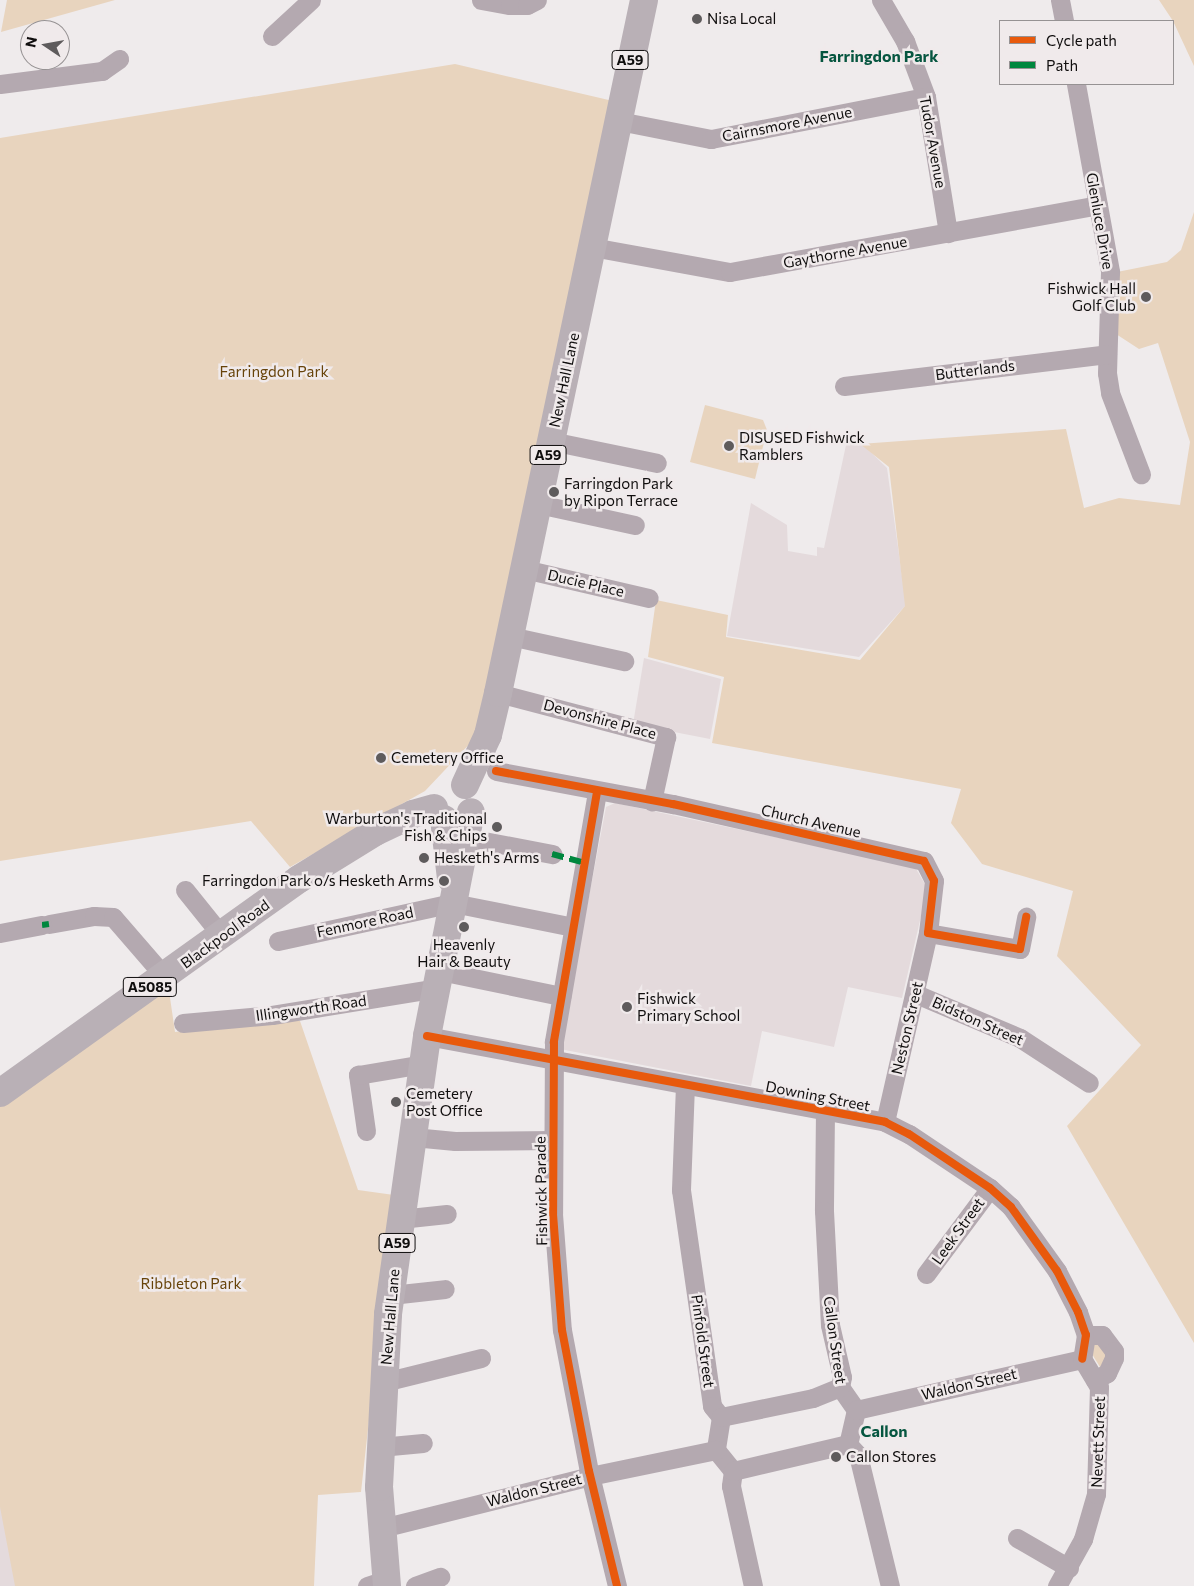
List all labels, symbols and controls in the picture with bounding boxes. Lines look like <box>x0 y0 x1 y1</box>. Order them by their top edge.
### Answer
place label: Nisa Local <box>707 10 776 28</box>
marker: Nisa Local <box>691 13 703 25</box>
north arrow <box>20 20 70 70</box>
legend <box>999 20 1174 85</box>
text: Cycle path <box>1046 31 1117 49</box>
text: N <box>21 35 40 49</box>
district label: Farringdon Park <box>820 46 938 66</box>
road number: A59 <box>611 48 649 72</box>
text: Path <box>1046 56 1078 74</box>
street label: Tudor Avenue <box>916 95 950 189</box>
street label: Cairnsmore Avenue <box>721 103 853 145</box>
street label: Glenluce Drive <box>1083 171 1117 271</box>
street label: Gaythorne Avenue <box>782 232 908 272</box>
place label: Fishwick Hall Golf Club <box>1047 279 1136 314</box>
marker: Fishwick Hall Golf Club <box>1140 291 1152 303</box>
street label: New Hall Lane <box>545 331 583 429</box>
street label: Butterlands <box>934 356 1016 384</box>
park label: Farringdon Park <box>219 363 329 381</box>
place label: DISUSED Fishwick Ramblers <box>739 428 865 463</box>
marker: DISUSED Fishwick Ramblers <box>723 440 735 452</box>
road number: A59 <box>529 444 567 466</box>
place label: Farringdon Park by Ripon Terrace <box>564 474 678 509</box>
marker: Farringdon Park by Ripon Terrace <box>548 486 560 498</box>
street label: Ducie Place <box>546 565 626 601</box>
street label: Devonshire Place <box>542 695 658 743</box>
place label: Cemetery Office <box>391 749 504 767</box>
marker: Cemetery Office <box>375 752 387 764</box>
street label: Church Avenue <box>759 801 863 841</box>
place label: Warburton's Traditional Fish & Chips <box>325 809 487 844</box>
marker: Warburton's Traditional Fish & Chips <box>491 821 503 833</box>
place label: Hesketh's Arms <box>434 849 539 867</box>
marker: Hesketh's Arms <box>418 852 430 864</box>
place label: Farringdon Park o/s Hesketh Arms <box>202 872 434 890</box>
marker: Farringdon Park o/s Hesketh Arms <box>438 875 450 887</box>
street label: Blackpool Road <box>177 896 273 972</box>
street label: Fenmore Road <box>315 903 415 941</box>
marker: Heavenly Hair & Beauty <box>458 921 470 933</box>
place label: Heavenly Hair & Beauty <box>417 935 511 970</box>
road number: A5085 <box>122 976 178 999</box>
street label: Neston Street <box>888 980 926 1076</box>
place label: Fishwick Primary School <box>637 989 740 1024</box>
street label: Illingworth Road <box>254 991 368 1025</box>
street label: Bidston Street <box>930 993 1026 1049</box>
marker: Fishwick Primary School <box>621 1001 633 1013</box>
street label: Downing Street <box>764 1077 872 1115</box>
place label: Cemetery Post Office <box>406 1084 483 1119</box>
marker: Cemetery Post Office <box>390 1096 402 1108</box>
street label: Fishwick Parade <box>531 1136 551 1246</box>
street label: Leek Street <box>928 1194 988 1268</box>
road number: A59 <box>378 1232 416 1254</box>
street label: New Hall Lane <box>377 1268 403 1366</box>
park label: Ribbleton Park <box>140 1275 242 1293</box>
street label: Pinfold Street <box>688 1293 718 1389</box>
street label: Callon Street <box>820 1295 850 1385</box>
street label: Waldon Street <box>919 1364 1019 1404</box>
street label: Nevett Street <box>1087 1396 1109 1488</box>
district label: Callon <box>861 1421 907 1441</box>
place label: Callon Stores <box>846 1448 936 1466</box>
marker: Callon Stores <box>830 1451 842 1463</box>
street label: Waldon Street <box>484 1469 584 1511</box>

